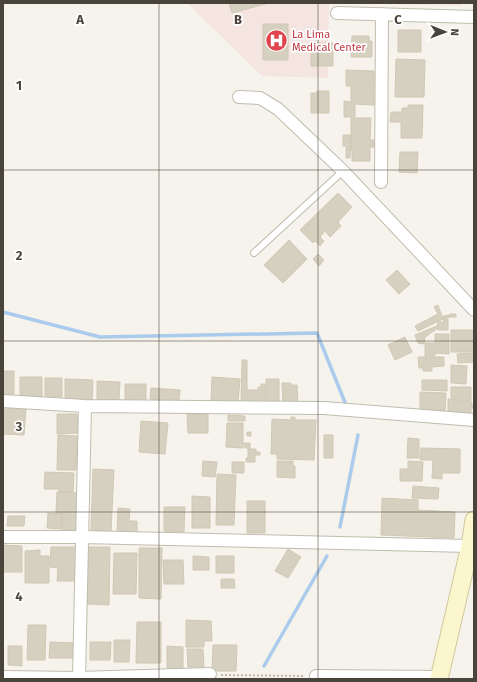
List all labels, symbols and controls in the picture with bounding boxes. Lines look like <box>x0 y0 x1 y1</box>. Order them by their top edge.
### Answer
text: A <box>75 12 84 27</box>
text: B <box>234 12 242 27</box>
text: C <box>394 12 402 27</box>
north arrow <box>425 12 465 52</box>
hospital icon: La Lima Medical Center <box>264 27 290 53</box>
place label: La Lima Medical Center <box>292 28 367 54</box>
text: N <box>448 28 461 36</box>
text: 1 <box>16 78 22 93</box>
text: 2 <box>16 248 23 263</box>
text: 3 <box>15 419 23 434</box>
text: 4 <box>15 589 23 604</box>

